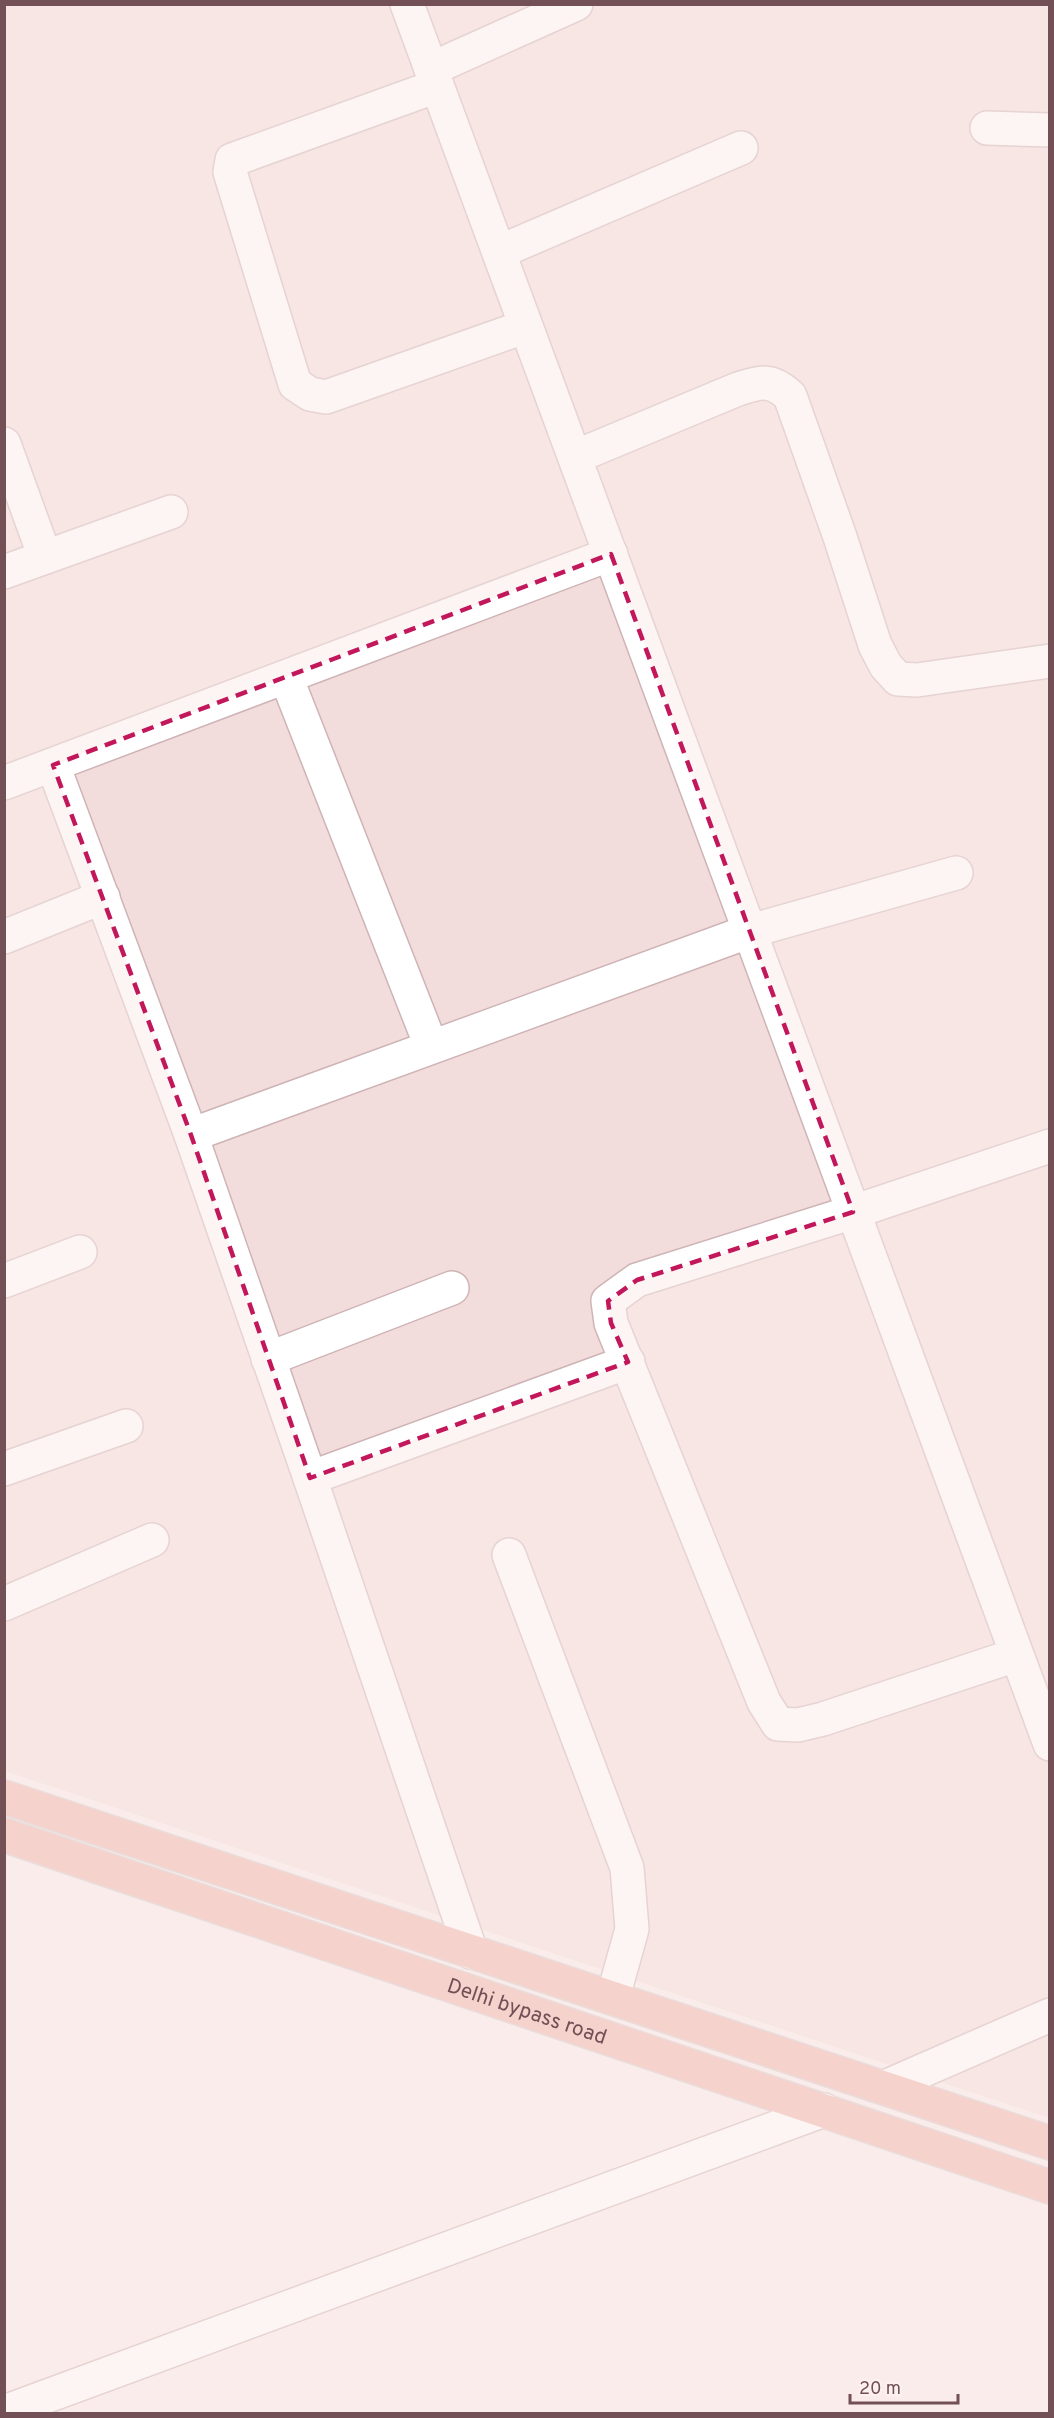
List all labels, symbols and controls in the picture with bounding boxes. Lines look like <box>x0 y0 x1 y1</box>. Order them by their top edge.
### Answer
street label: Delhi bypass road <box>443 1973 610 2052</box>
scale bar <box>850 2367 958 2405</box>
text: 20 m <box>859 2378 901 2401</box>

